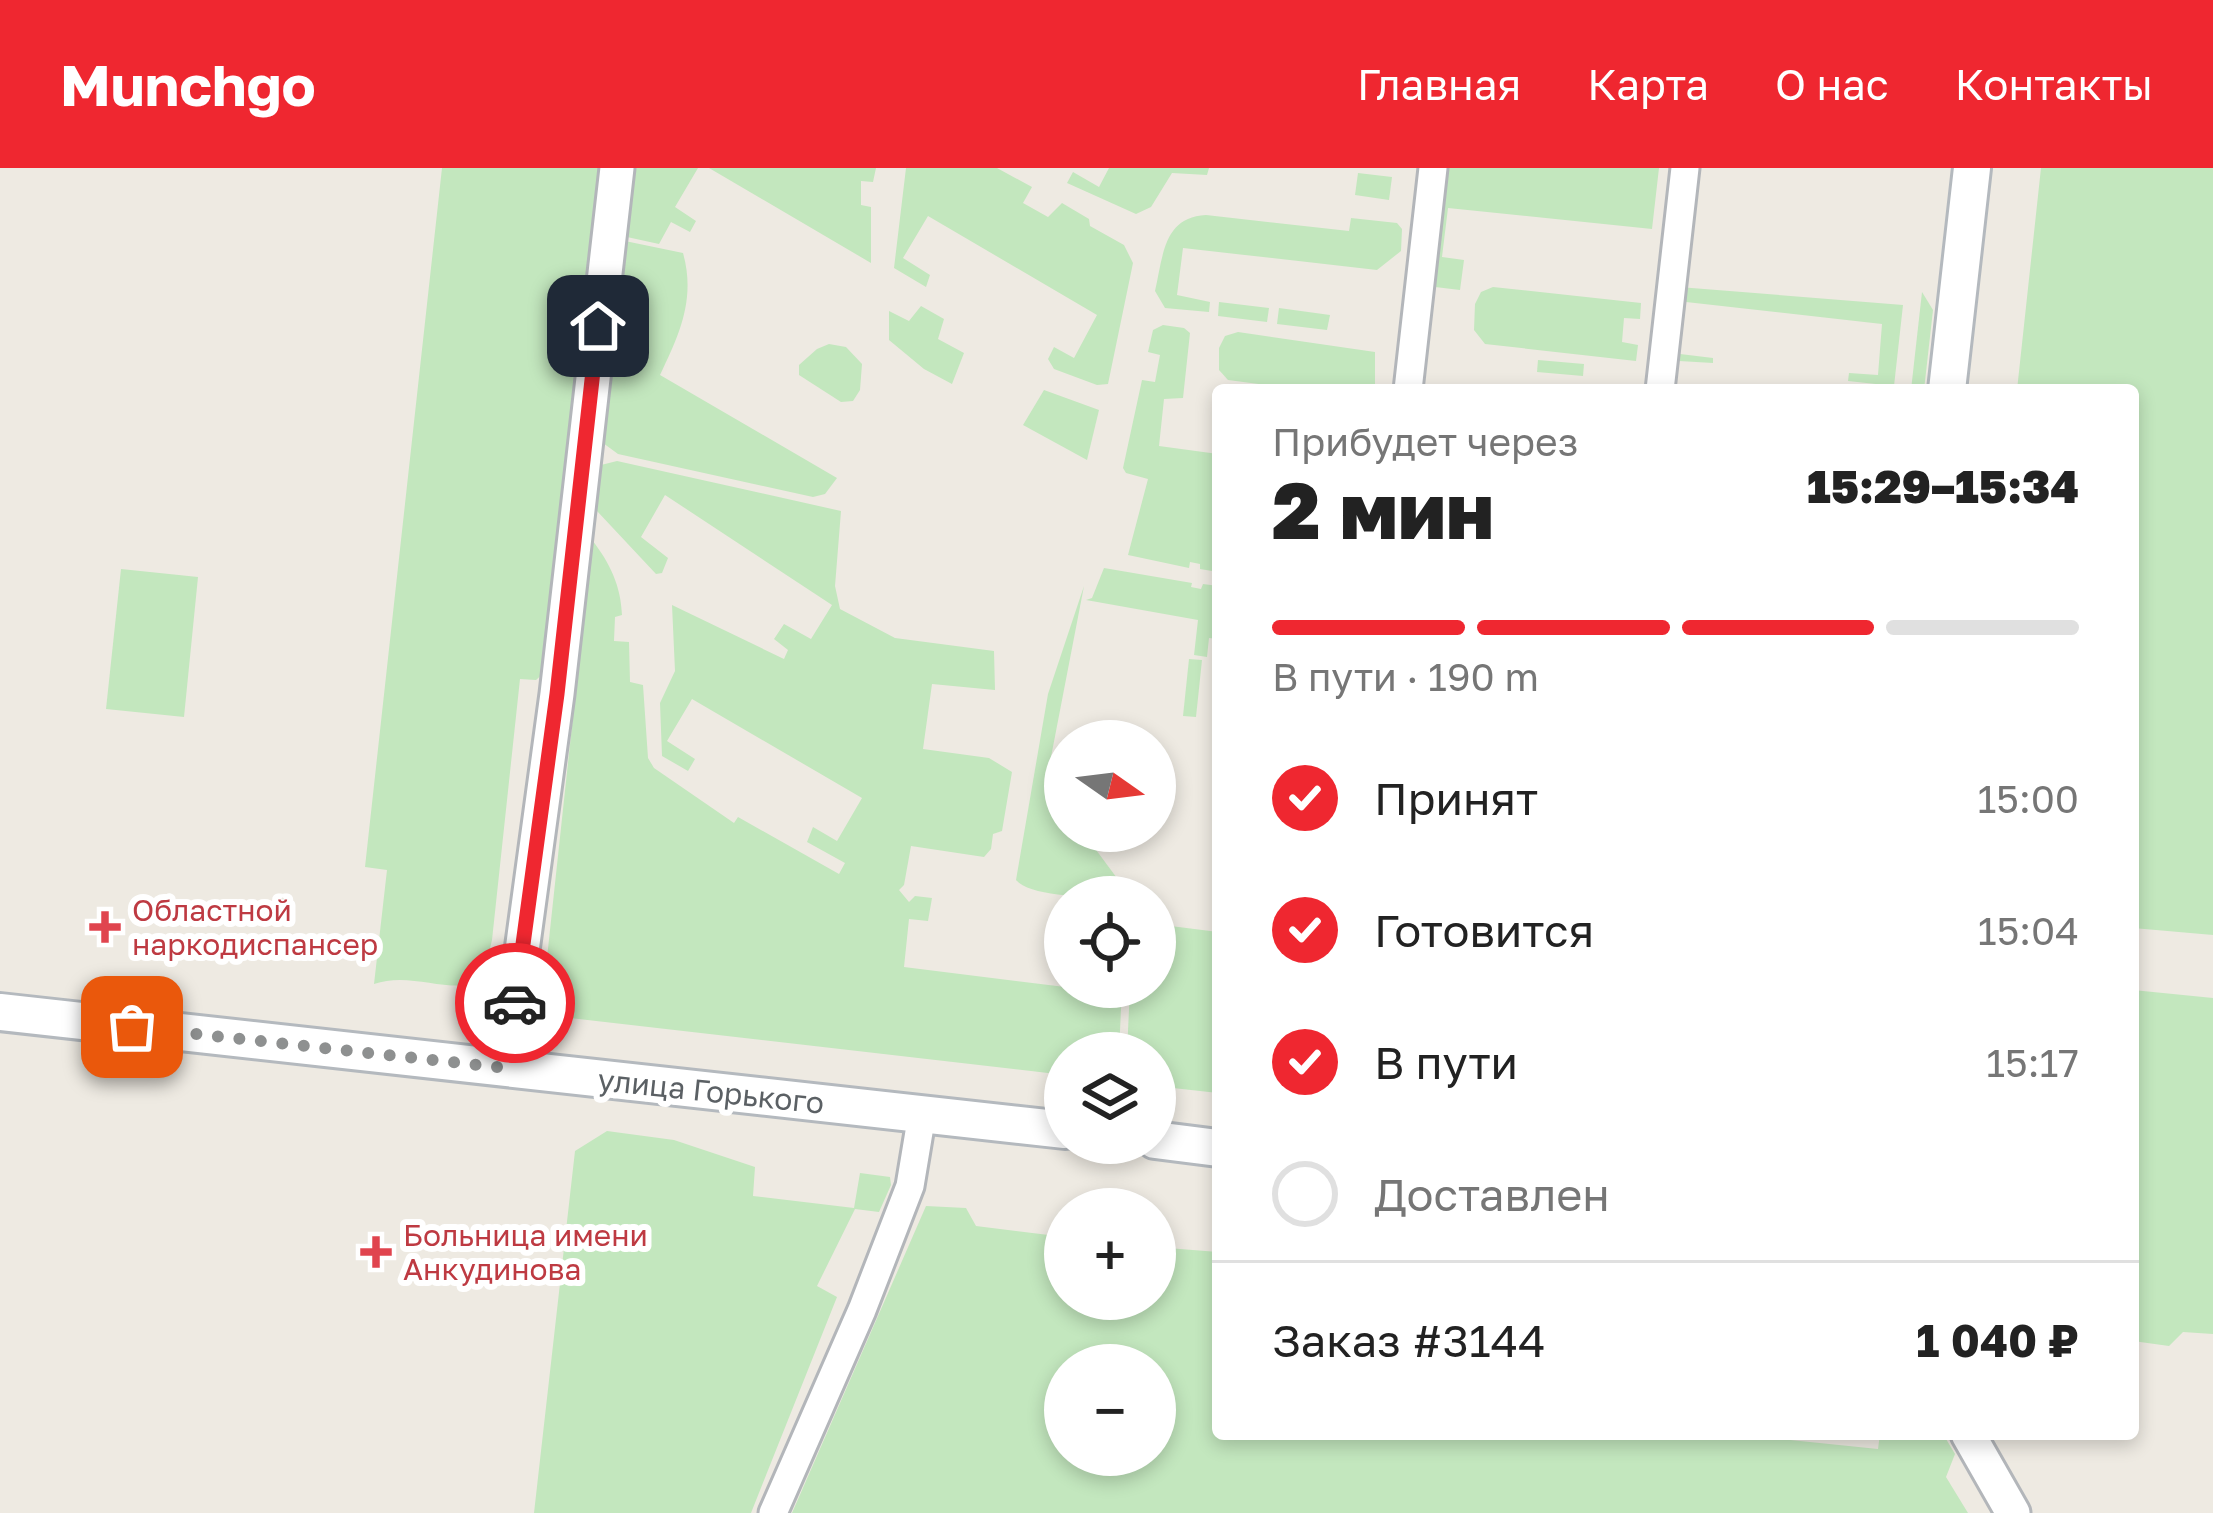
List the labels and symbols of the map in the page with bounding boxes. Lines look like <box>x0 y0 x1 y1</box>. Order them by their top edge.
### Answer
pin <box>547 275 649 377</box>
north arrow <box>1044 720 1176 852</box>
place label: Областной наркодиспансер <box>132 892 378 962</box>
marker: Областной наркодиспансер <box>89 911 121 943</box>
courier <box>455 943 575 1063</box>
pin <box>81 976 183 1078</box>
street label: улица Горького <box>596 1061 826 1121</box>
place label: Больница имени Анкудинова <box>403 1217 648 1287</box>
marker: Больница имени Анкудинова <box>360 1236 392 1268</box>

